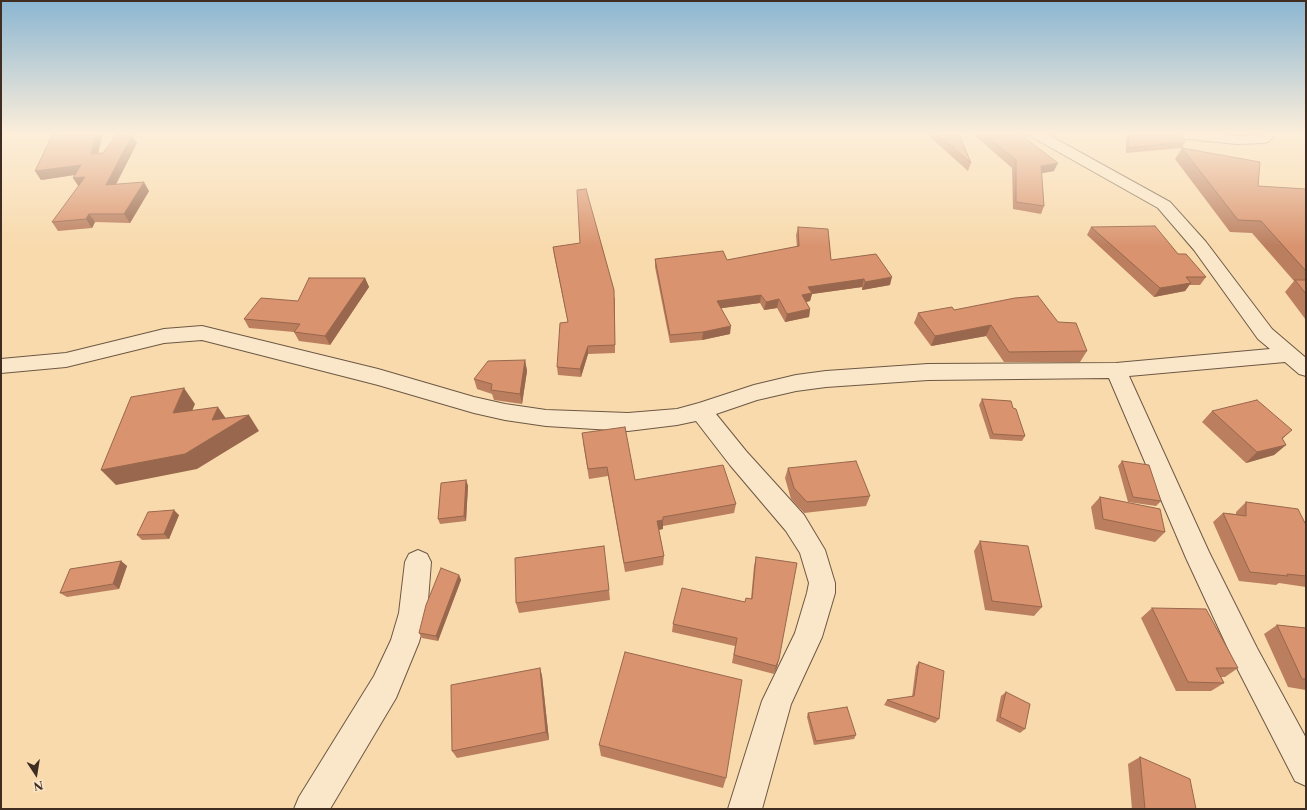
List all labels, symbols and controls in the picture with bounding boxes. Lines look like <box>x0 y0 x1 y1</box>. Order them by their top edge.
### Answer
north arrow <box>16 754 56 794</box>
text: N <box>32 778 45 794</box>

